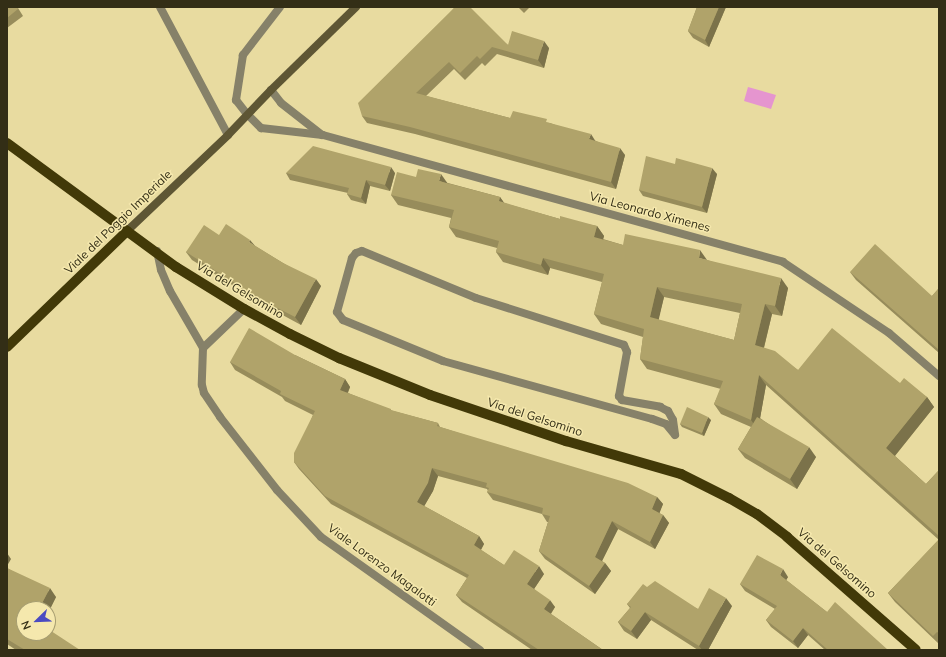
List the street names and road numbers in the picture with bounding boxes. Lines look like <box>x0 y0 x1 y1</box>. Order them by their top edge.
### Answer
street label: Viale del Poggio Imperiale <box>61 167 175 277</box>
street label: Via Leonardo Ximenes <box>588 189 712 235</box>
street label: Via del Gelsomino <box>194 258 286 322</box>
street label: Via del Gelsomino <box>485 395 585 439</box>
street label: Viale Lorenzo Magalotti <box>325 521 439 609</box>
street label: Via del Gelsomino <box>795 525 879 601</box>

